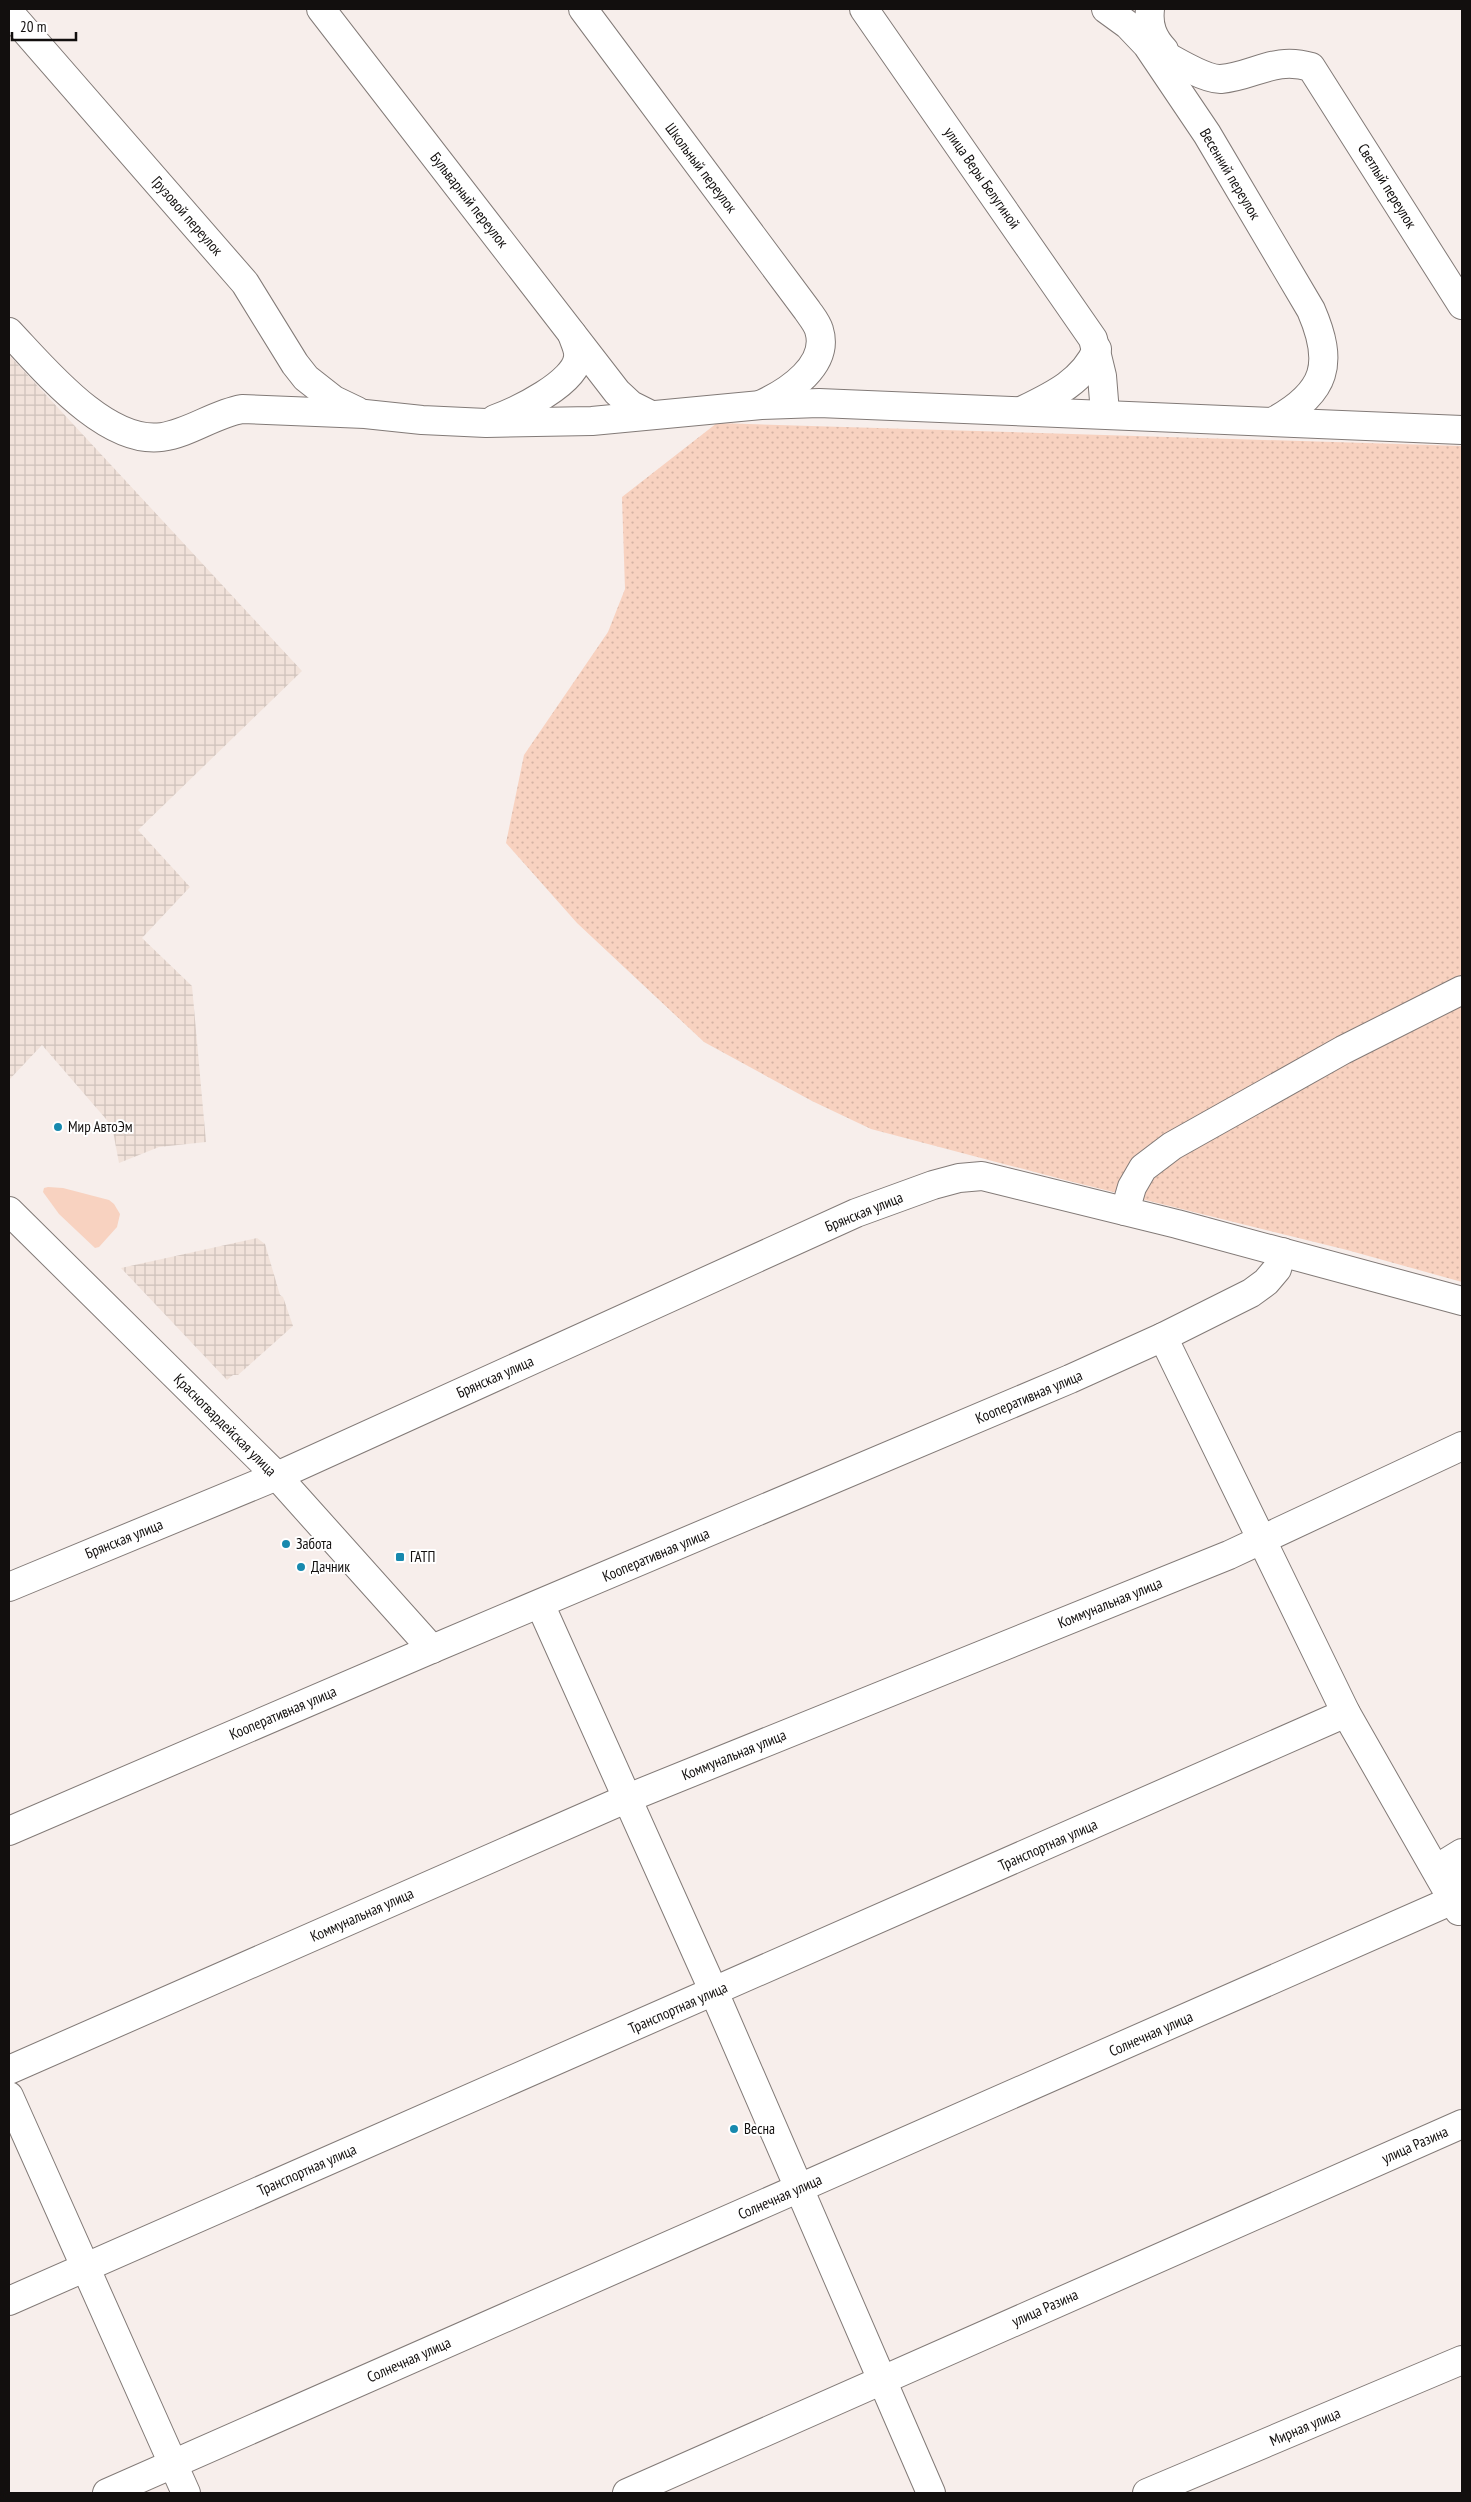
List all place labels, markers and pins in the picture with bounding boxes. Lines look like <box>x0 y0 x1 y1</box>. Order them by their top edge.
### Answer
place label: Мир АвтоЭм <box>68 1117 133 1136</box>
marker: Мир АвтоЭм <box>52 1121 64 1133</box>
place label: Забота <box>296 1534 332 1553</box>
marker: Забота <box>280 1538 292 1550</box>
place label: ГАТП <box>410 1547 435 1566</box>
marker: ГАТП <box>394 1551 406 1563</box>
place label: Дачник <box>311 1557 350 1576</box>
marker: Дачник <box>295 1561 307 1573</box>
place label: Весна <box>744 2119 775 2138</box>
marker: Весна <box>728 2123 740 2135</box>

